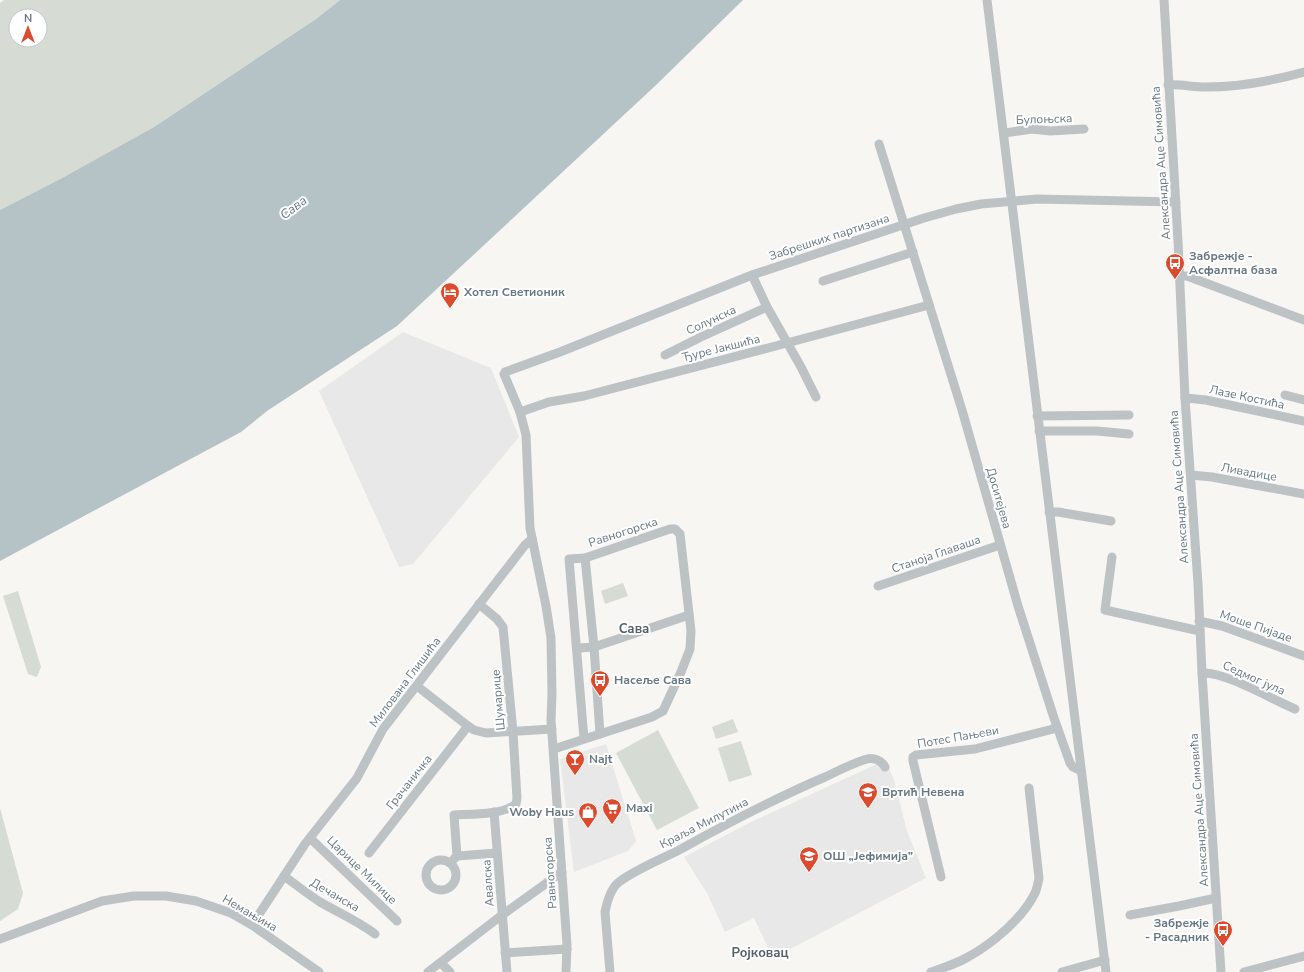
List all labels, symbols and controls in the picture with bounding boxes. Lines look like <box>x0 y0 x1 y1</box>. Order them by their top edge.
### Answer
north arrow <box>8 8 48 48</box>
text: N <box>24 11 32 26</box>
street label: Александра Аце Симовића <box>1148 86 1174 240</box>
street label: Булоњска <box>1015 110 1073 128</box>
water label: Сава <box>276 192 311 224</box>
street label: Забрешких партизана <box>767 210 891 264</box>
place label: Забрежје - Асфалтна база <box>1189 248 1277 278</box>
bus stop icon: Забрежје - Асфалтна база <box>1164 252 1186 280</box>
hotel icon: Хотел Светионик <box>439 281 461 309</box>
place label: Хотел Светионик <box>463 284 565 300</box>
street label: Солунска <box>683 301 739 339</box>
street label: Ђуре Јакшића <box>680 331 762 365</box>
street label: Лазе Костића <box>1208 381 1286 413</box>
street label: Александра Аце Симовића <box>1166 410 1192 564</box>
street label: Ливадице <box>1220 459 1278 485</box>
street label: Доситејева <box>983 465 1015 531</box>
street label: Равногорска <box>586 513 660 551</box>
street label: Станоја Главаша <box>889 531 983 577</box>
street label: Моше Пијаде <box>1218 606 1294 646</box>
district label: Сава <box>619 620 649 638</box>
street label: Милована Глишића <box>366 634 444 730</box>
street label: Седмог јула <box>1220 657 1288 699</box>
street label: Шумарице <box>487 669 509 731</box>
bus stop icon: Насеље Сава <box>589 669 611 697</box>
place label: Насеље Сава <box>614 672 691 688</box>
street label: Потес Пањеви <box>916 722 1000 752</box>
street label: Александра Аце Симовића <box>1186 733 1212 887</box>
bar icon: Najt <box>564 748 586 776</box>
street label: Грачаничка <box>382 751 436 813</box>
place label: Najt <box>589 751 613 767</box>
school or university icon: Вртић Невена <box>857 781 879 809</box>
place label: Вртић Невена <box>882 784 964 800</box>
street label: Краља Милутина <box>657 794 751 852</box>
supermarket icon: Maxi <box>601 797 623 825</box>
place label: Maxi <box>626 800 653 816</box>
shop icon: Woby Haus <box>577 801 599 829</box>
place label: Woby Haus <box>509 804 574 820</box>
street label: Царице Милице <box>323 832 401 908</box>
street label: Равногорска <box>540 837 560 909</box>
school or university icon: ОШ „Јефимија” <box>798 845 820 873</box>
place label: ОШ „Јефимија” <box>823 848 913 864</box>
street label: Авалска <box>478 859 498 907</box>
street label: Дечанска <box>307 874 363 916</box>
street label: Немањина <box>220 891 280 935</box>
place label: Забрежје - Расадник <box>1145 915 1209 945</box>
bus stop icon: Забрежје - Расадник <box>1212 919 1234 947</box>
district label: Ројковац <box>731 944 789 962</box>

